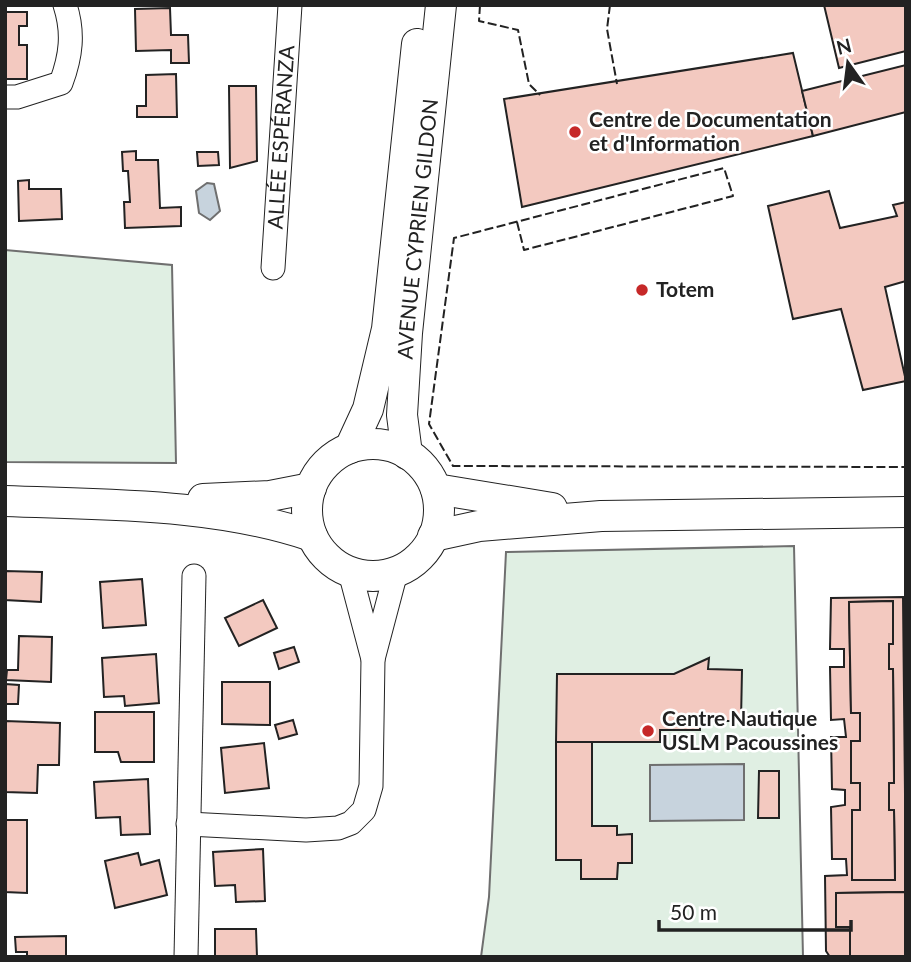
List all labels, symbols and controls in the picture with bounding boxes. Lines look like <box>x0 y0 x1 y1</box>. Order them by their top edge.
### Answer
north arrow <box>813 28 883 98</box>
text: N <box>834 33 854 59</box>
street label: ALLÉE ESPÉRANZA <box>262 44 298 230</box>
street label: AVENUE CYPRIEN GILDON <box>391 97 442 360</box>
place label: Centre de Documentation et d'Information <box>589 106 832 155</box>
marker: Centre de Documentation et d'Information <box>567 124 583 140</box>
place label: Totem <box>656 276 714 301</box>
marker: Totem <box>634 282 650 298</box>
place label: Centre Nautique USLM Pacoussines <box>662 705 838 754</box>
marker: Centre Nautique USLM Pacoussines <box>640 723 656 739</box>
scale bar <box>659 888 852 932</box>
text: 50 m <box>670 899 717 924</box>

